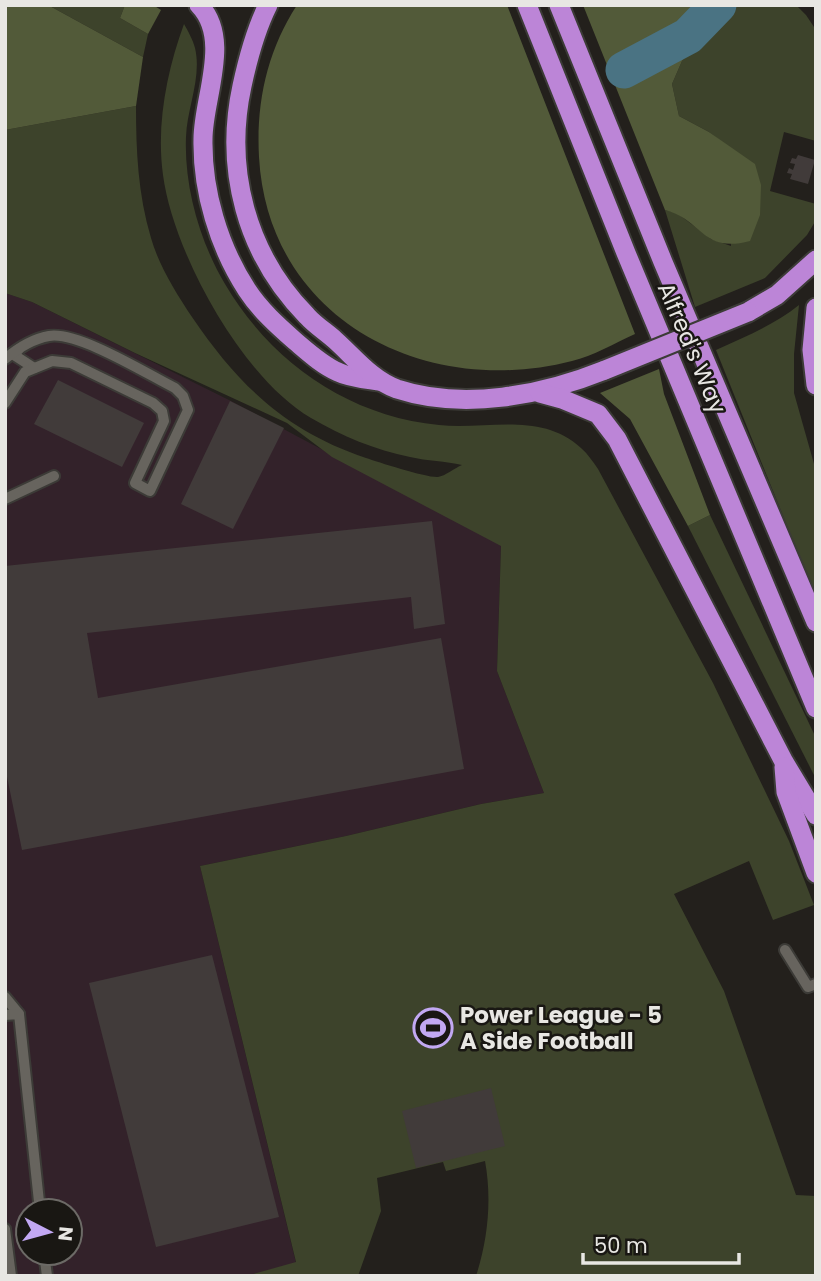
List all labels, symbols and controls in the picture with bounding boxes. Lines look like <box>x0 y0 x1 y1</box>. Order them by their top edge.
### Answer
street label: Alfred's Way <box>650 277 734 419</box>
place label: Power League - 5 A Side Football <box>460 999 662 1057</box>
sports icon: Power League - 5 A Side Football <box>412 1007 454 1049</box>
north arrow <box>14 1197 84 1267</box>
scale bar <box>583 1222 739 1266</box>
text: N <box>51 1225 80 1242</box>
text: 50 m <box>594 1231 648 1260</box>

